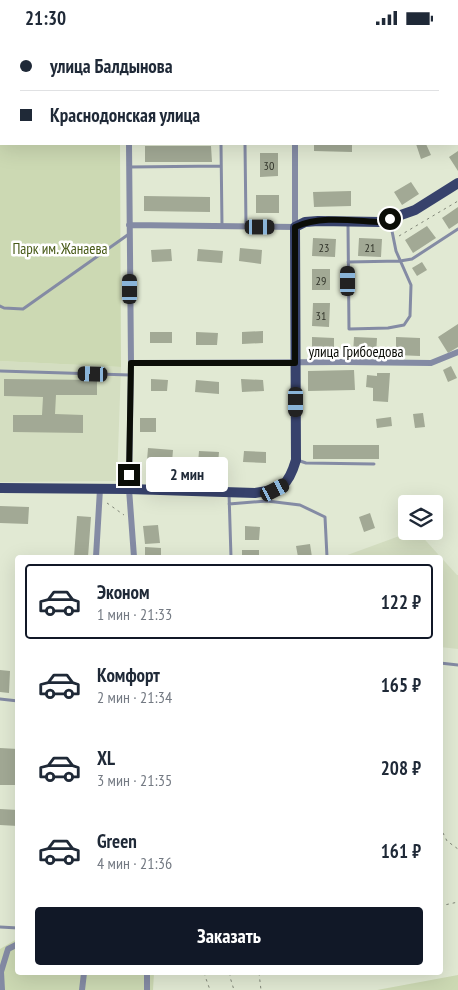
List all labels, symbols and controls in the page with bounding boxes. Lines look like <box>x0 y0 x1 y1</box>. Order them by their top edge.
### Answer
text: 21:30 <box>25 6 66 30</box>
text: улица Балдынова <box>50 54 173 78</box>
text: Краснодонская улица <box>50 103 200 127</box>
house number: 30 <box>264 158 274 173</box>
route start <box>379 208 401 230</box>
car <box>245 220 275 235</box>
park label: Парк им. Жанаева <box>12 239 108 258</box>
house number: 23 <box>319 240 329 255</box>
house number: 21 <box>365 240 375 255</box>
car <box>340 266 355 296</box>
house number: 29 <box>316 273 326 288</box>
car <box>122 274 137 304</box>
house number: 31 <box>316 308 326 323</box>
street label: улица Грибоедова <box>308 342 404 361</box>
car <box>77 366 108 382</box>
car <box>288 387 303 417</box>
callout: 2 мин <box>146 457 229 493</box>
route end <box>118 464 140 486</box>
text: 2 мин <box>170 464 204 484</box>
car <box>258 477 291 503</box>
map controls <box>398 495 443 540</box>
button: layers <box>398 495 443 540</box>
icon: car <box>37 579 82 624</box>
text: Эконом <box>97 580 150 604</box>
text: 122 ₽ <box>381 590 421 614</box>
text: 1 мин · 21:33 <box>97 604 172 624</box>
icon: car <box>37 662 82 707</box>
text: Комфорт <box>97 663 160 687</box>
text: 165 ₽ <box>381 673 421 697</box>
text: 2 мин · 21:34 <box>97 687 172 707</box>
icon: car <box>37 745 82 790</box>
text: XL <box>97 746 115 770</box>
text: 208 ₽ <box>381 756 421 780</box>
text: 3 мин · 21:35 <box>97 770 172 790</box>
icon: car <box>37 828 82 873</box>
text: Green <box>97 829 137 853</box>
text: 161 ₽ <box>381 839 421 863</box>
text: 4 мин · 21:36 <box>97 853 172 873</box>
button: Заказать <box>35 907 423 965</box>

